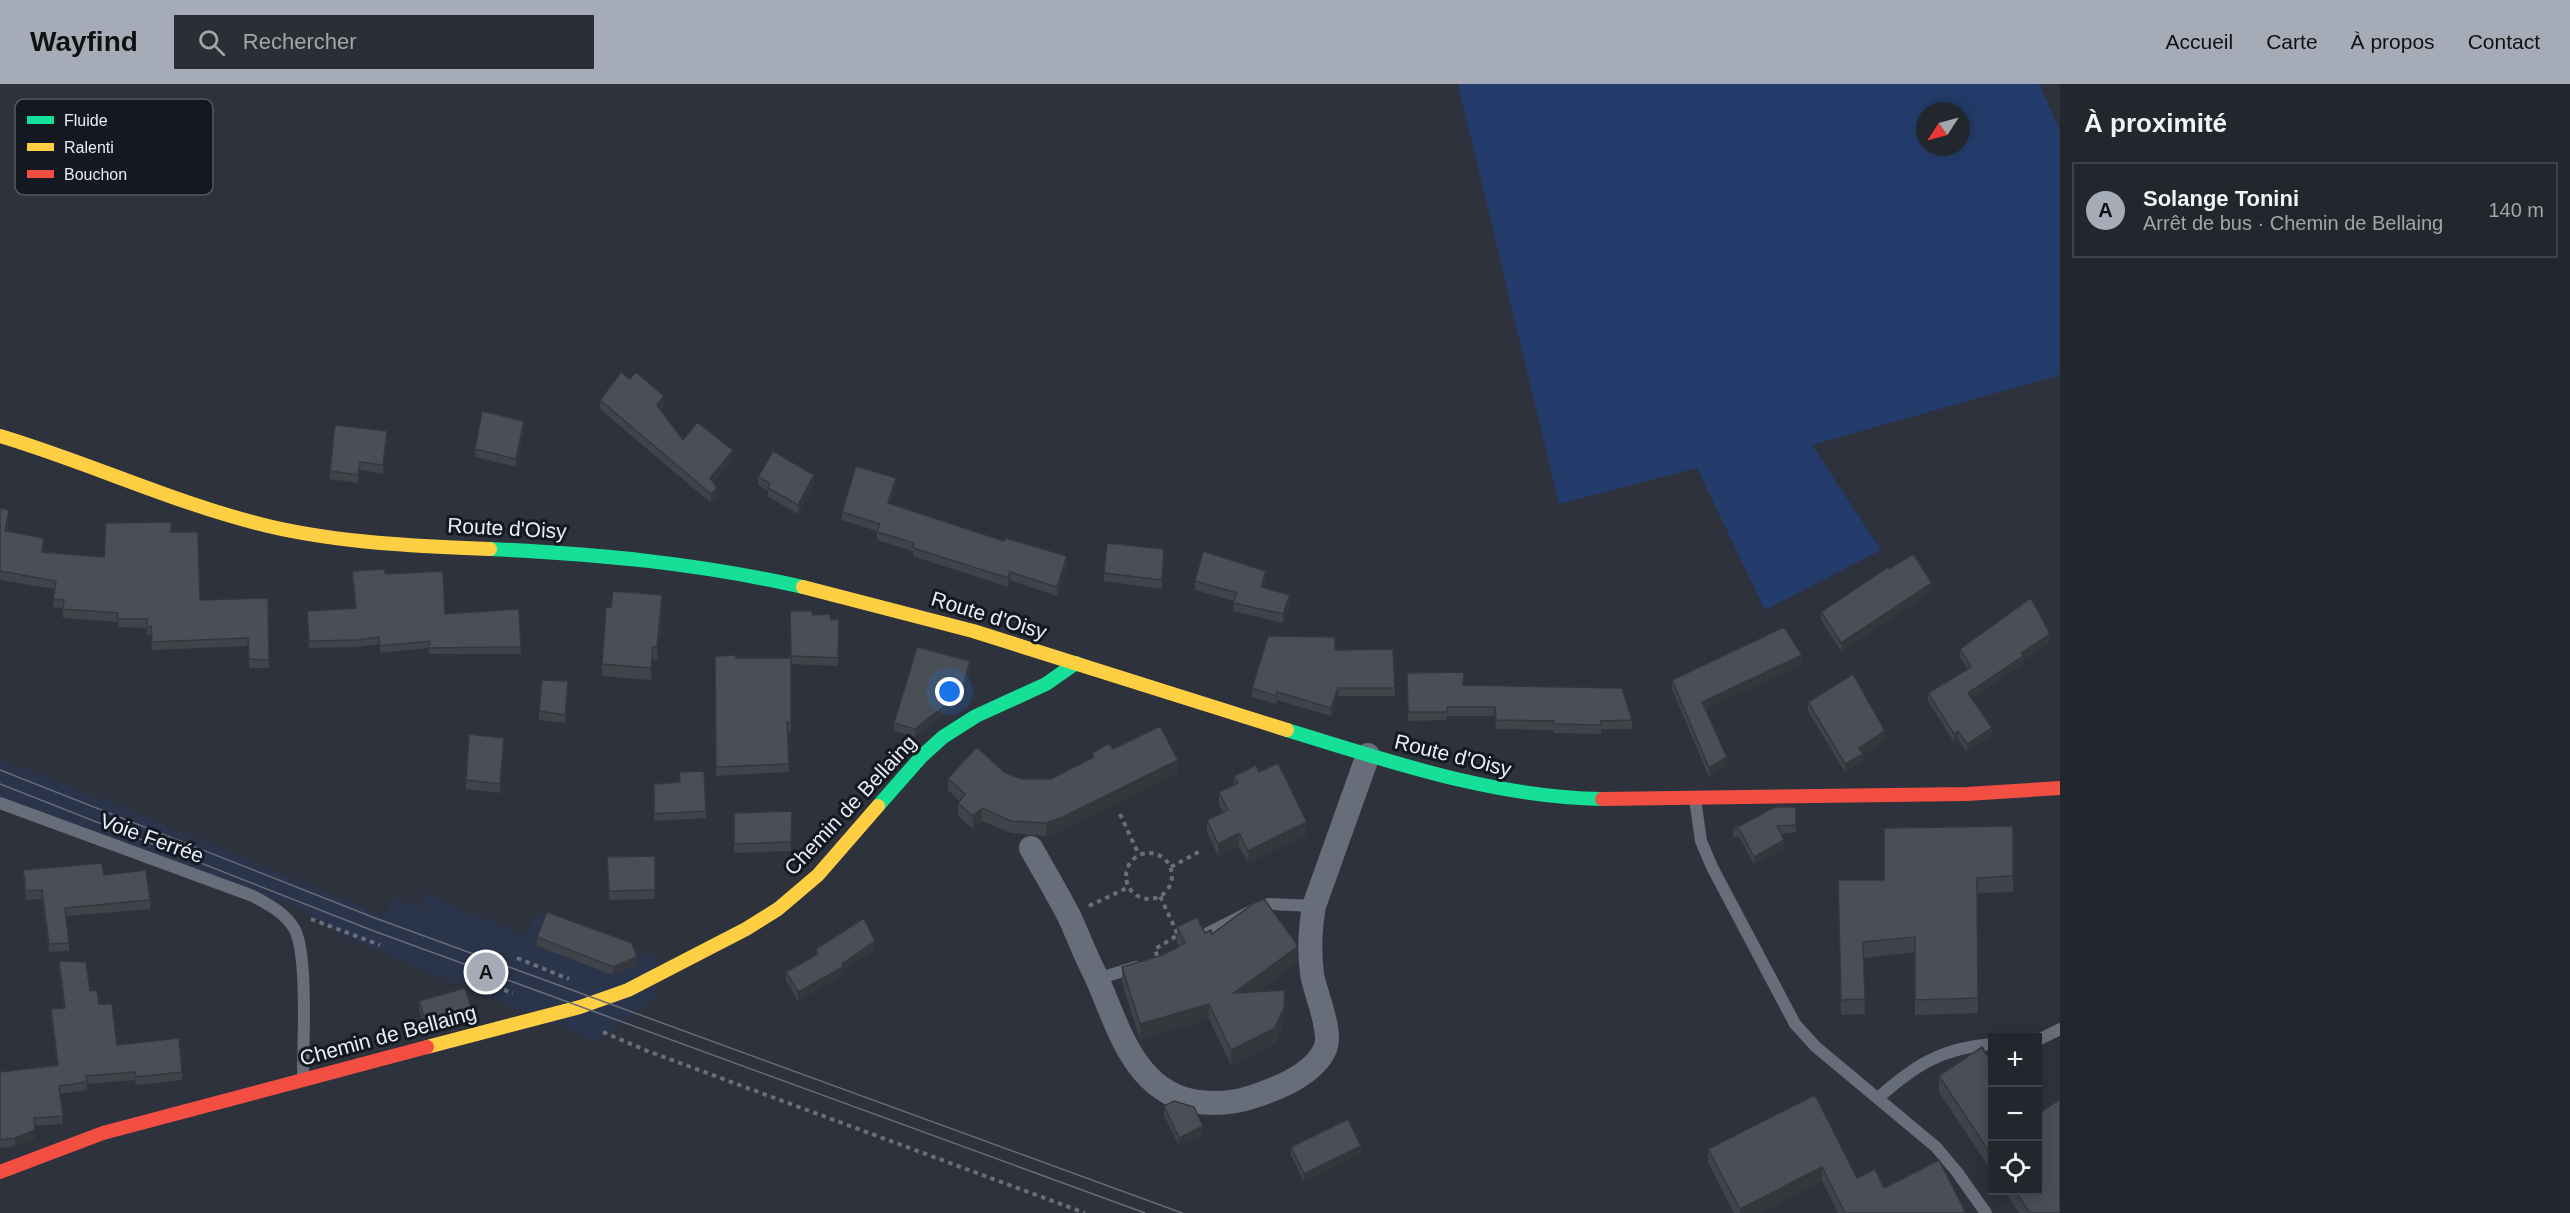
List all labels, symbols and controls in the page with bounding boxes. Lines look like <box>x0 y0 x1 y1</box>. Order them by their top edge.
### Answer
search box <box>174 15 594 69</box>
text: Wayfind <box>30 26 138 57</box>
icon: search <box>195 26 228 59</box>
text: Rechercher <box>243 29 357 54</box>
text: Accueil <box>2166 30 2233 53</box>
text: Carte <box>2266 30 2318 53</box>
text: À propos <box>2351 30 2435 53</box>
text: Contact <box>2468 30 2540 53</box>
legend <box>15 99 213 195</box>
north arrow <box>1916 102 1970 156</box>
text: À proximité <box>2084 108 2227 138</box>
text: Fluide <box>64 112 108 129</box>
text: Ralenti <box>64 139 114 156</box>
text: Bouchon <box>64 166 127 183</box>
text: Solange Tonini <box>2143 186 2299 211</box>
text: A <box>2098 199 2113 221</box>
text: 140 m <box>2488 199 2544 221</box>
text: Arrêt de bus · Chemin de Bellaing <box>2143 212 2443 234</box>
street label: Route d'Oisy <box>447 513 568 543</box>
street label: Route d'Oisy <box>928 587 1050 644</box>
your location <box>935 677 964 706</box>
street label: Route d'Oisy <box>1392 729 1514 781</box>
street label: Chemin de Bellaing <box>779 731 921 879</box>
street label: Voie Ferrée <box>97 809 207 867</box>
pin: A <box>466 950 506 994</box>
street label: Chemin de Bellaing <box>297 1000 479 1070</box>
map controls <box>1988 1033 2042 1195</box>
button: + <box>1988 1033 2042 1087</box>
button: − <box>1988 1087 2042 1141</box>
button: locate <box>1988 1141 2042 1195</box>

